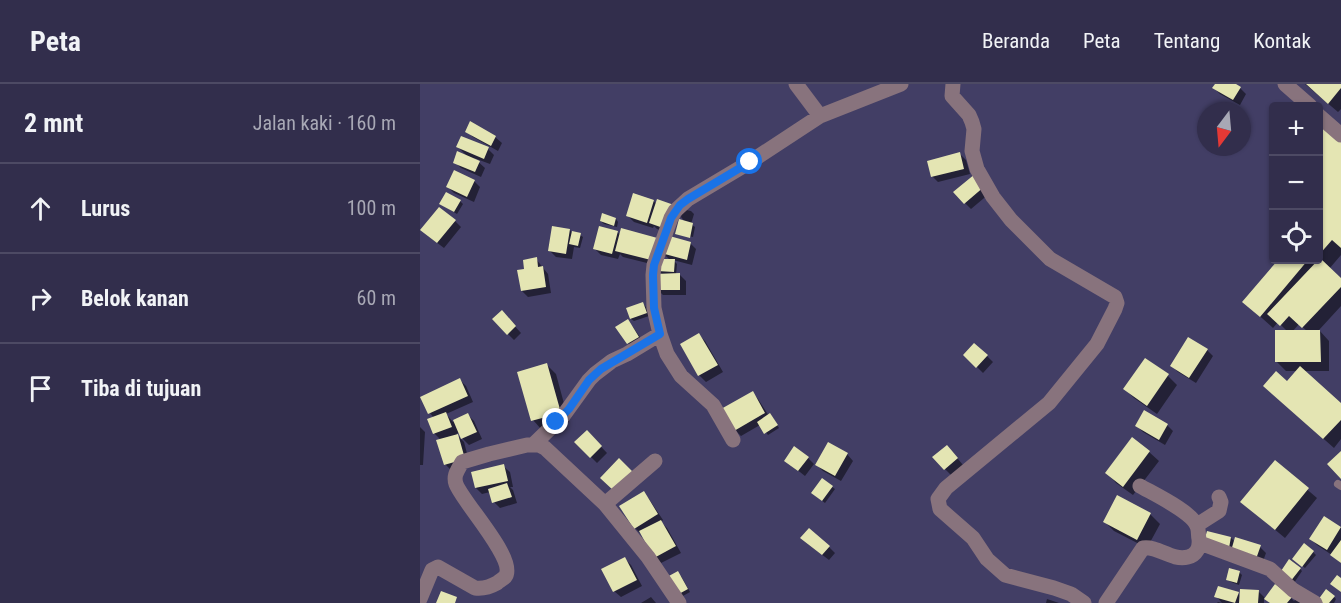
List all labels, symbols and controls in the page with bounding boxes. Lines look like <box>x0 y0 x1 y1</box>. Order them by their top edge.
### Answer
text: Peta <box>30 25 81 58</box>
text: Beranda <box>982 29 1050 53</box>
text: Peta <box>1083 29 1121 53</box>
text: Tentang <box>1154 29 1220 53</box>
text: Kontak <box>1253 29 1311 53</box>
north arrow <box>1197 102 1251 156</box>
map controls <box>1269 102 1323 264</box>
button: + <box>1269 102 1323 156</box>
text: 2 mnt <box>24 108 83 138</box>
text: Jalan kaki · 160 m <box>253 111 396 135</box>
route start <box>736 148 762 174</box>
button: − <box>1269 156 1323 210</box>
icon: ahead <box>24 192 57 225</box>
text: Lurus <box>81 196 130 221</box>
text: 100 m <box>347 196 396 220</box>
button: locate <box>1269 210 1323 264</box>
icon: right <box>24 282 57 315</box>
text: Belok kanan <box>81 286 189 311</box>
text: 60 m <box>357 286 396 310</box>
icon: arrive <box>24 372 57 405</box>
text: Tiba di tujuan <box>81 376 201 401</box>
route end <box>542 408 568 434</box>

